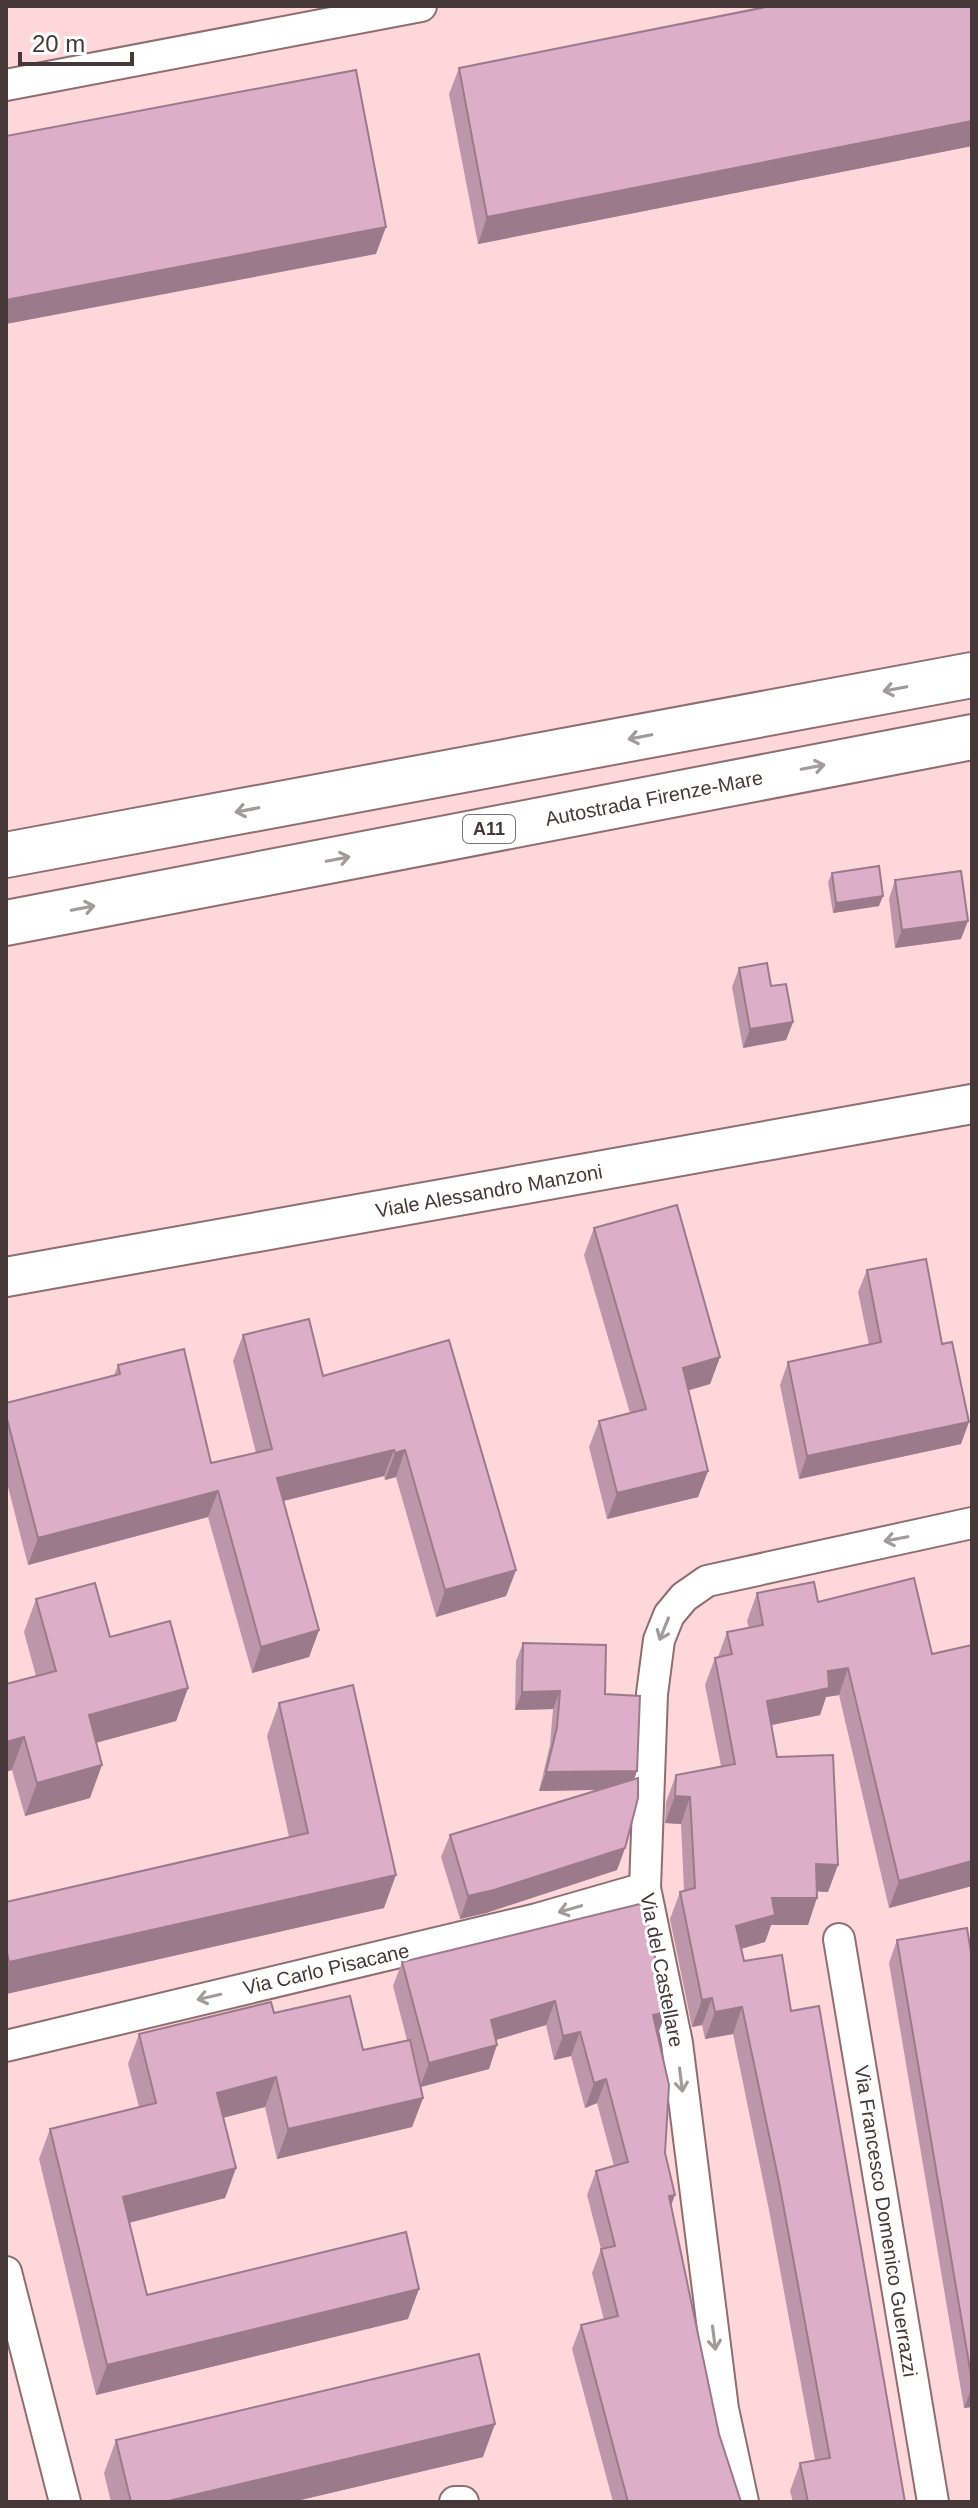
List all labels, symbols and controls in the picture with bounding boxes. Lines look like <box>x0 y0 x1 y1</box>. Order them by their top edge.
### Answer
scale bar <box>20 16 132 66</box>
text: 20 m <box>32 30 85 57</box>
one-way arrow <box>883 683 909 698</box>
one-way arrow <box>628 730 653 745</box>
one-way arrow <box>800 759 825 774</box>
street label: Autostrada Firenze-Mare <box>543 766 765 830</box>
one-way arrow <box>234 804 260 819</box>
road number: A11 <box>463 815 515 843</box>
one-way arrow <box>325 850 350 865</box>
one-way arrow <box>69 900 95 915</box>
street label: Viale Alessandro Manzoni <box>374 1160 604 1222</box>
one-way arrow <box>883 1532 909 1547</box>
one-way arrow <box>655 1616 670 1641</box>
street label: Via del Castellare <box>636 1891 688 2049</box>
one-way arrow <box>558 1903 584 1918</box>
street label: Via Carlo Pisacane <box>241 1939 411 1999</box>
one-way arrow <box>196 1991 222 2006</box>
street label: Via Francesco Domenico Guerrazzi <box>850 2064 922 2378</box>
one-way arrow <box>674 2066 689 2093</box>
one-way arrow <box>707 2325 722 2350</box>

